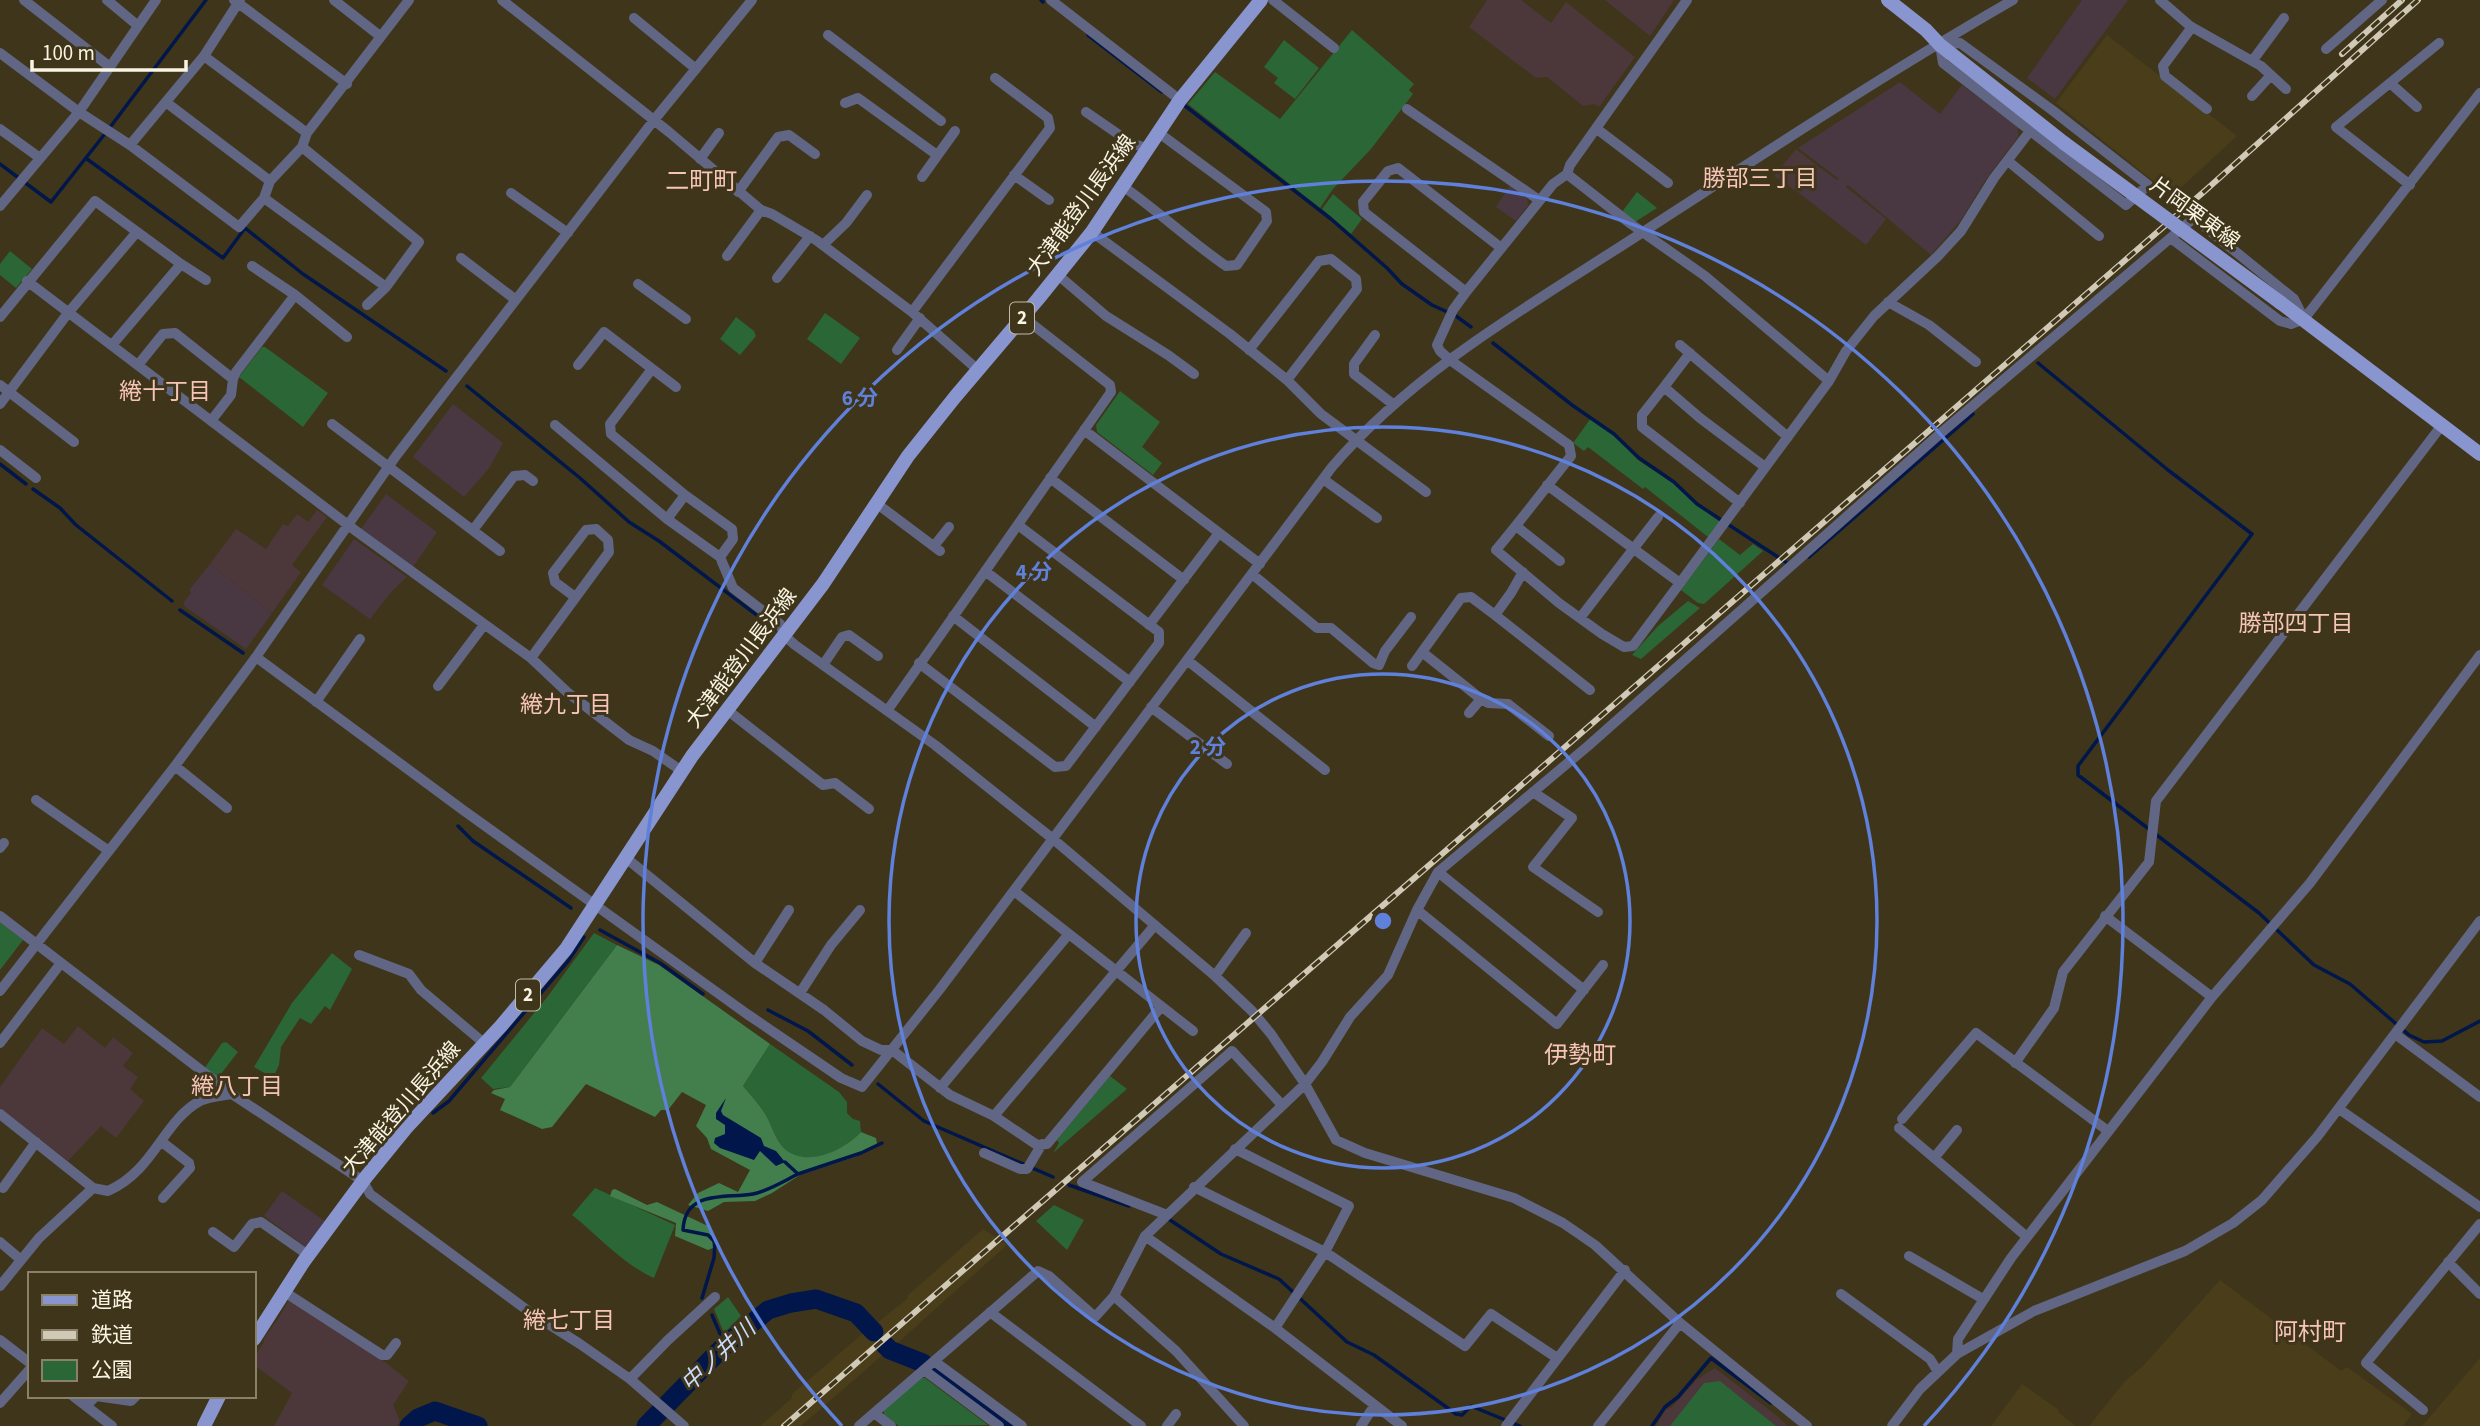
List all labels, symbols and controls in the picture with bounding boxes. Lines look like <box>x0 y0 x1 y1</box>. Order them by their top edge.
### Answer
scale bar <box>32 28 186 72</box>
text: 100 m <box>42 38 95 68</box>
street label: 大津能登川長浜線 <box>1019 128 1143 282</box>
district label: 勝部三丁目 <box>1703 162 1818 195</box>
district label: 二町町 <box>665 164 737 199</box>
street label: 片岡栗東線 <box>2144 170 2246 256</box>
road number: 2 <box>1010 302 1034 334</box>
district label: 綣十丁目 <box>119 375 211 408</box>
text: 6 分 <box>842 383 878 413</box>
text: 4 分 <box>1016 557 1052 587</box>
street label: 大津能登川長浜線 <box>678 582 804 734</box>
district label: 勝部四丁目 <box>2239 607 2354 640</box>
district label: 綣九丁目 <box>520 688 612 721</box>
text: 2 分 <box>1190 732 1226 762</box>
centre of rings <box>1371 909 1395 933</box>
road number: 2 <box>516 979 540 1010</box>
street label: 大津能登川長浜線 <box>335 1035 467 1181</box>
district label: 伊勢町 <box>1544 1038 1616 1073</box>
district label: 綣八丁目 <box>191 1070 283 1103</box>
legend <box>28 1272 256 1398</box>
text: 道路 <box>91 1285 133 1315</box>
district label: 綣七丁目 <box>523 1304 615 1337</box>
water label: 中ノ井川 <box>673 1311 765 1399</box>
district label: 阿村町 <box>2274 1315 2346 1350</box>
text: 鉄道 <box>91 1320 133 1350</box>
text: 公園 <box>91 1355 133 1385</box>

